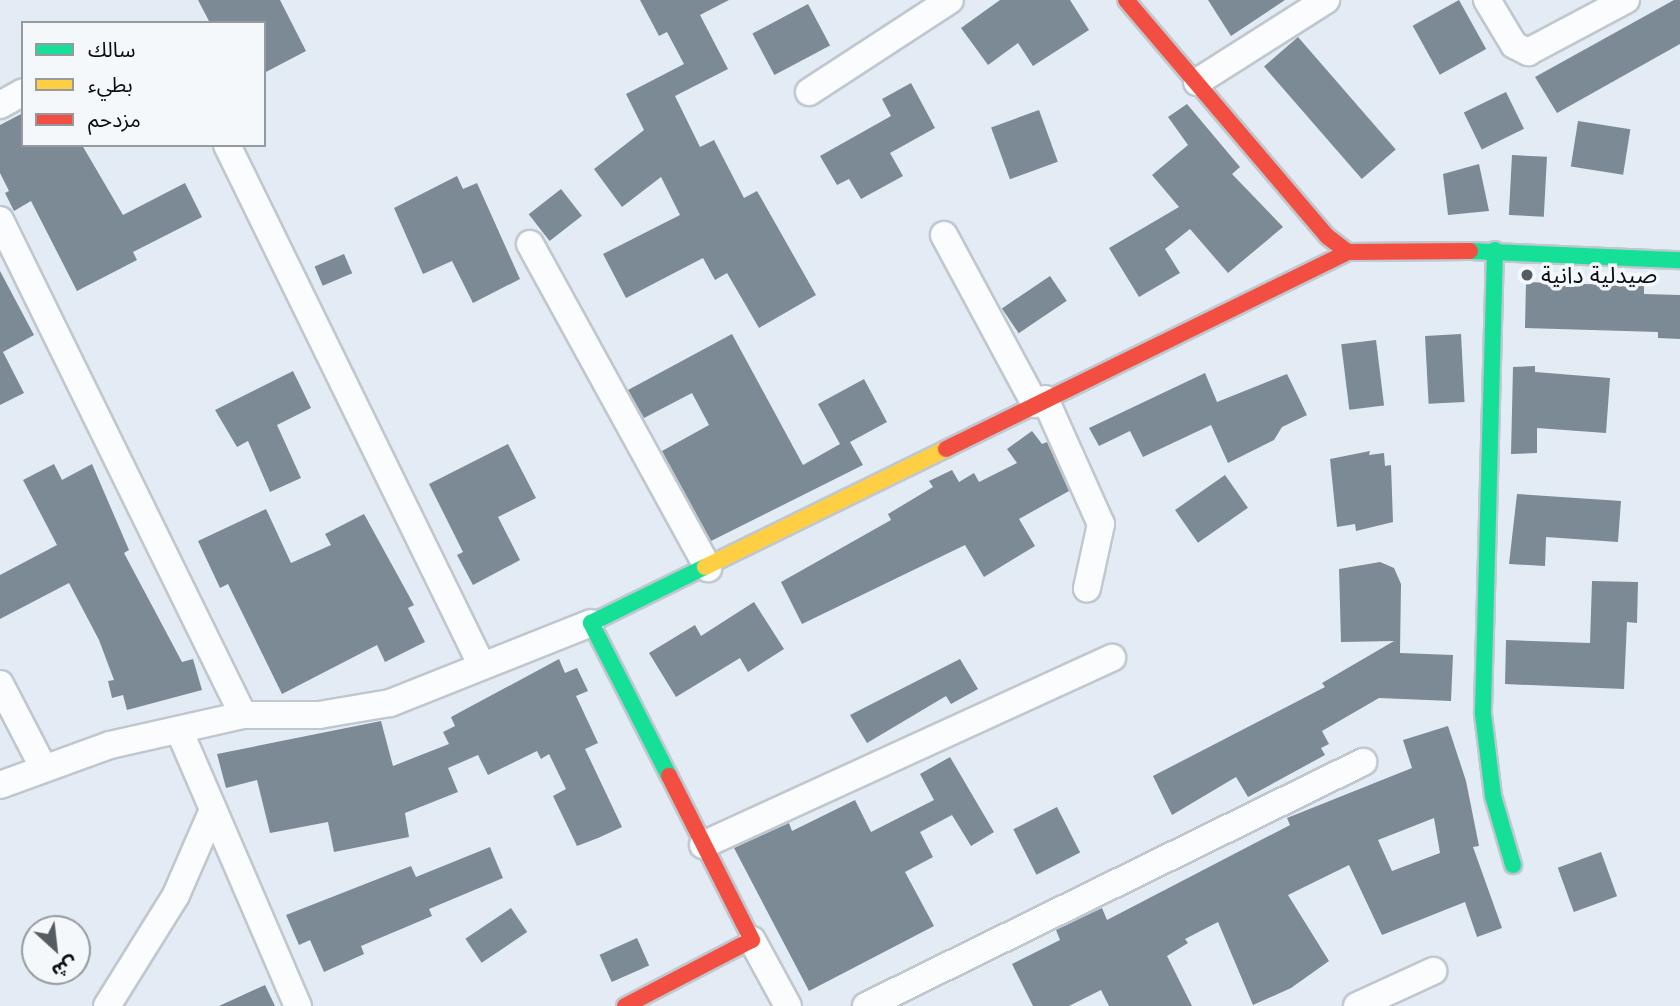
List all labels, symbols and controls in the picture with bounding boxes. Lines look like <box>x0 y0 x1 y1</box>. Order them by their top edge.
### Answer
legend <box>21 21 266 147</box>
text: سالك <box>88 37 135 62</box>
text: بطيء <box>88 72 133 97</box>
text: مزدحم <box>88 107 141 132</box>
place label: صيدلية دانية <box>1541 261 1657 289</box>
marker: صيدلية دانية <box>1519 267 1535 283</box>
north arrow <box>21 915 91 985</box>
text: ش <box>48 951 82 984</box>

